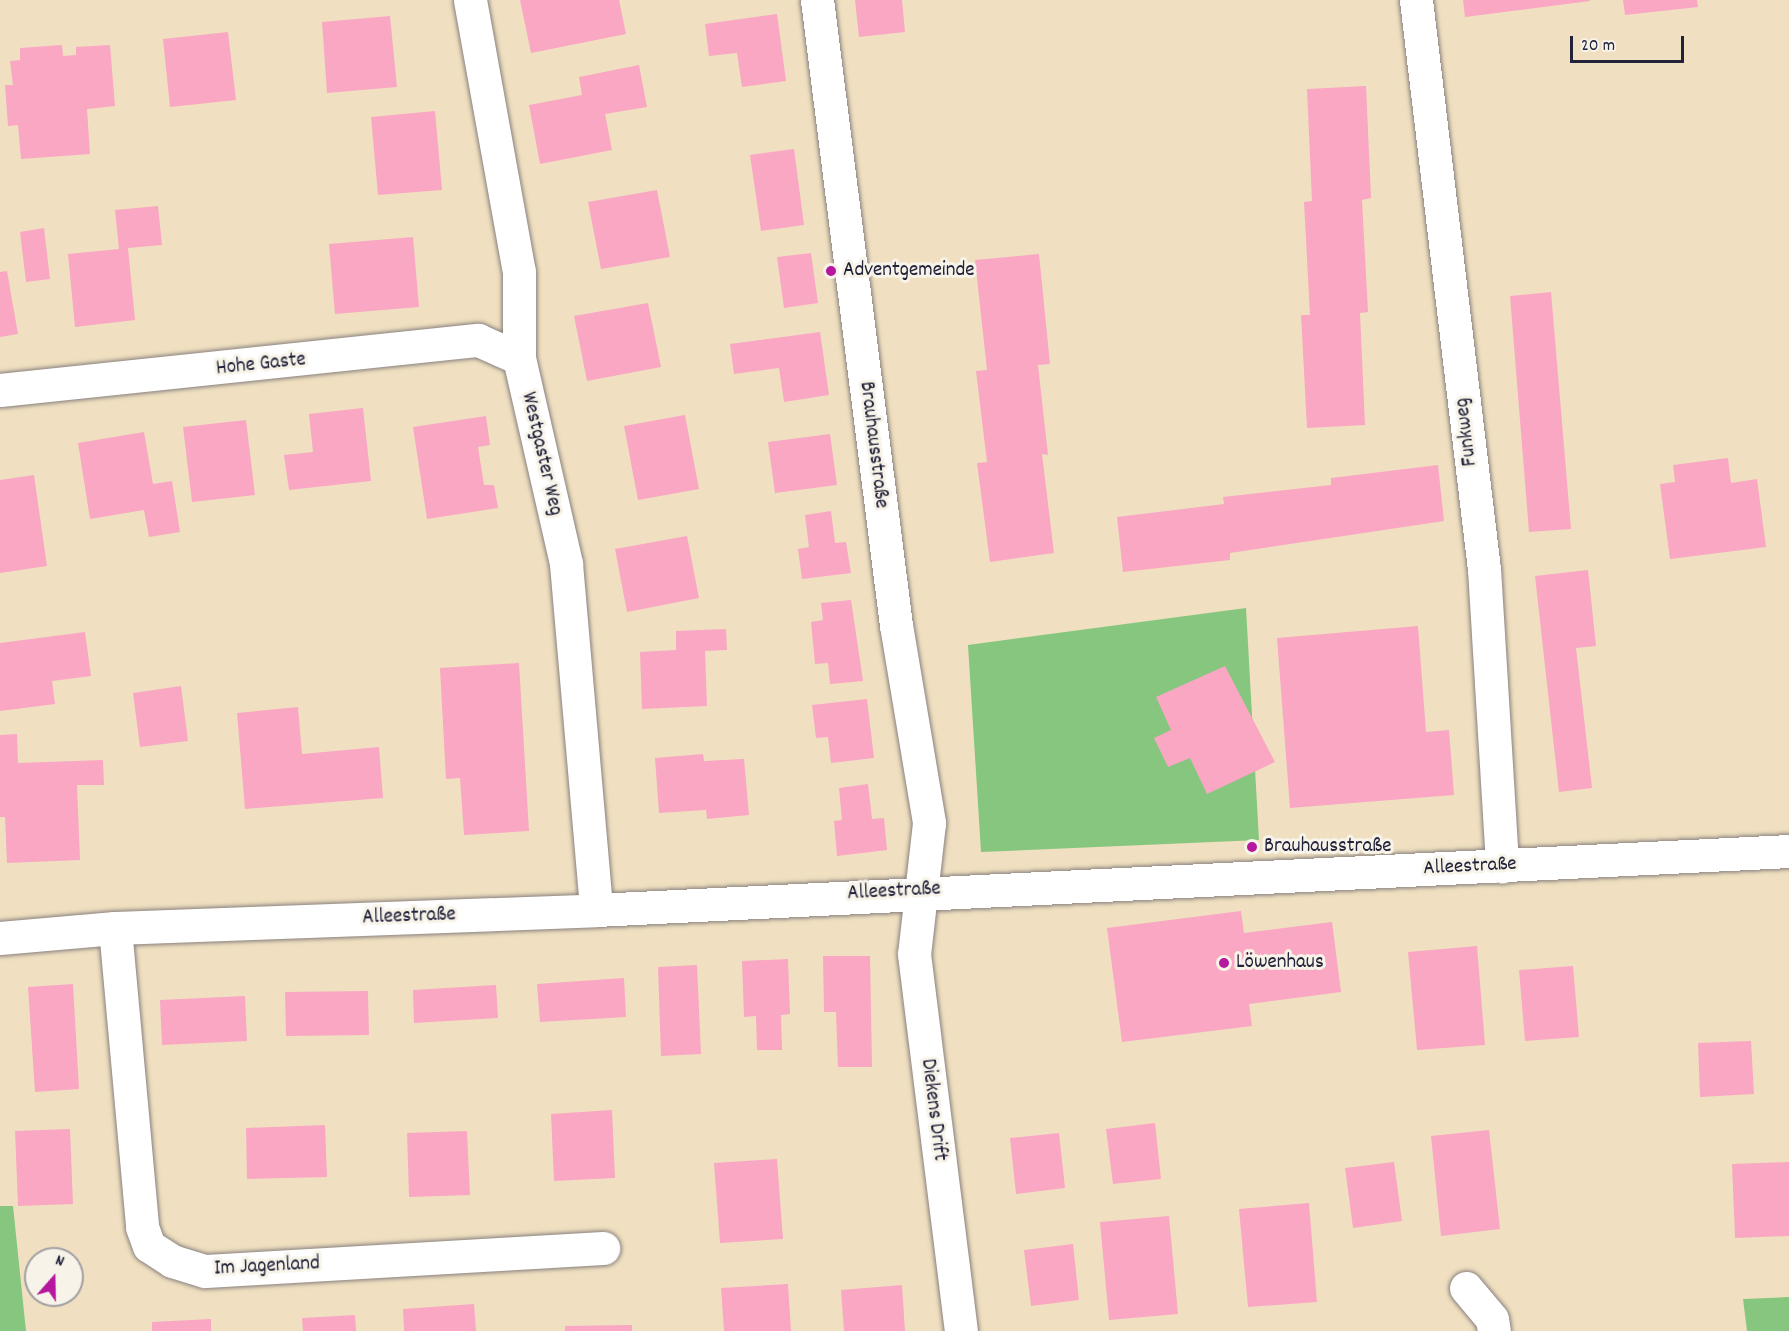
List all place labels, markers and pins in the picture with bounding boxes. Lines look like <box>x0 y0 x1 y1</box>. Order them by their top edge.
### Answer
place label: Adventgemeinde <box>843 258 975 284</box>
marker: Adventgemeinde <box>824 264 838 278</box>
place label: Brauhausstraße <box>1264 834 1391 860</box>
marker: Brauhausstraße <box>1245 840 1259 854</box>
place label: Löwenhaus <box>1236 950 1324 976</box>
marker: Löwenhaus <box>1217 956 1231 970</box>

